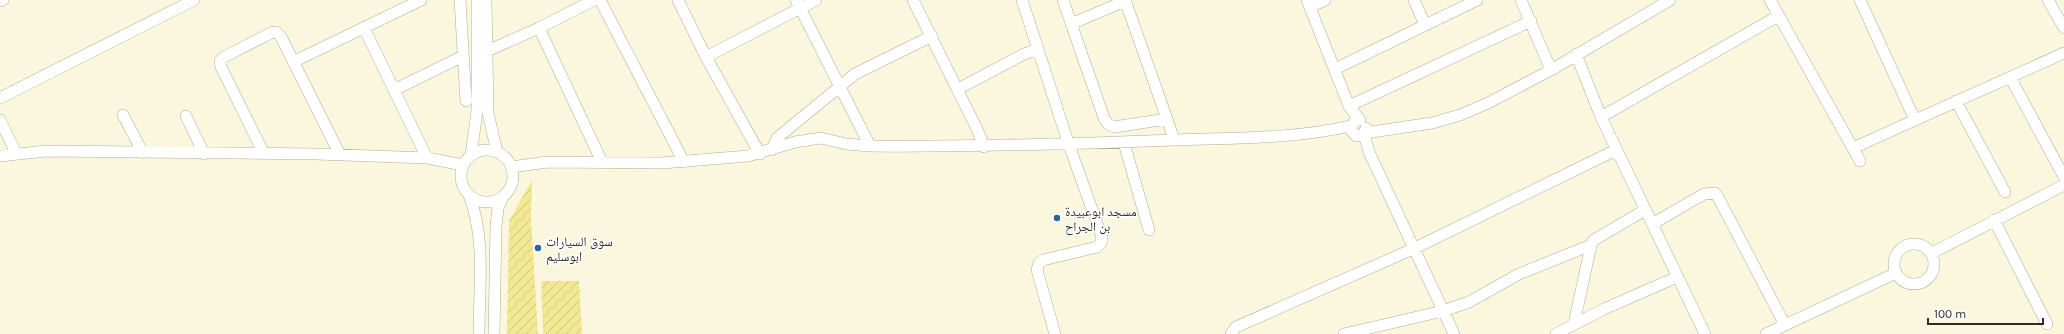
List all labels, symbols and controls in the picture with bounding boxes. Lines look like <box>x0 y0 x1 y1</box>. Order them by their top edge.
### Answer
place label: مسجد ابوعبيدة بن الجراح <box>1065 204 1137 236</box>
marker: مسجد ابوعبيدة بن الجراح <box>1052 213 1062 223</box>
place label: سوق السيارات ابوسليم <box>546 234 613 265</box>
marker: سوق السيارات ابوسليم <box>533 243 543 253</box>
scale bar <box>1928 300 2043 326</box>
text: 100 m <box>1934 307 1966 321</box>

